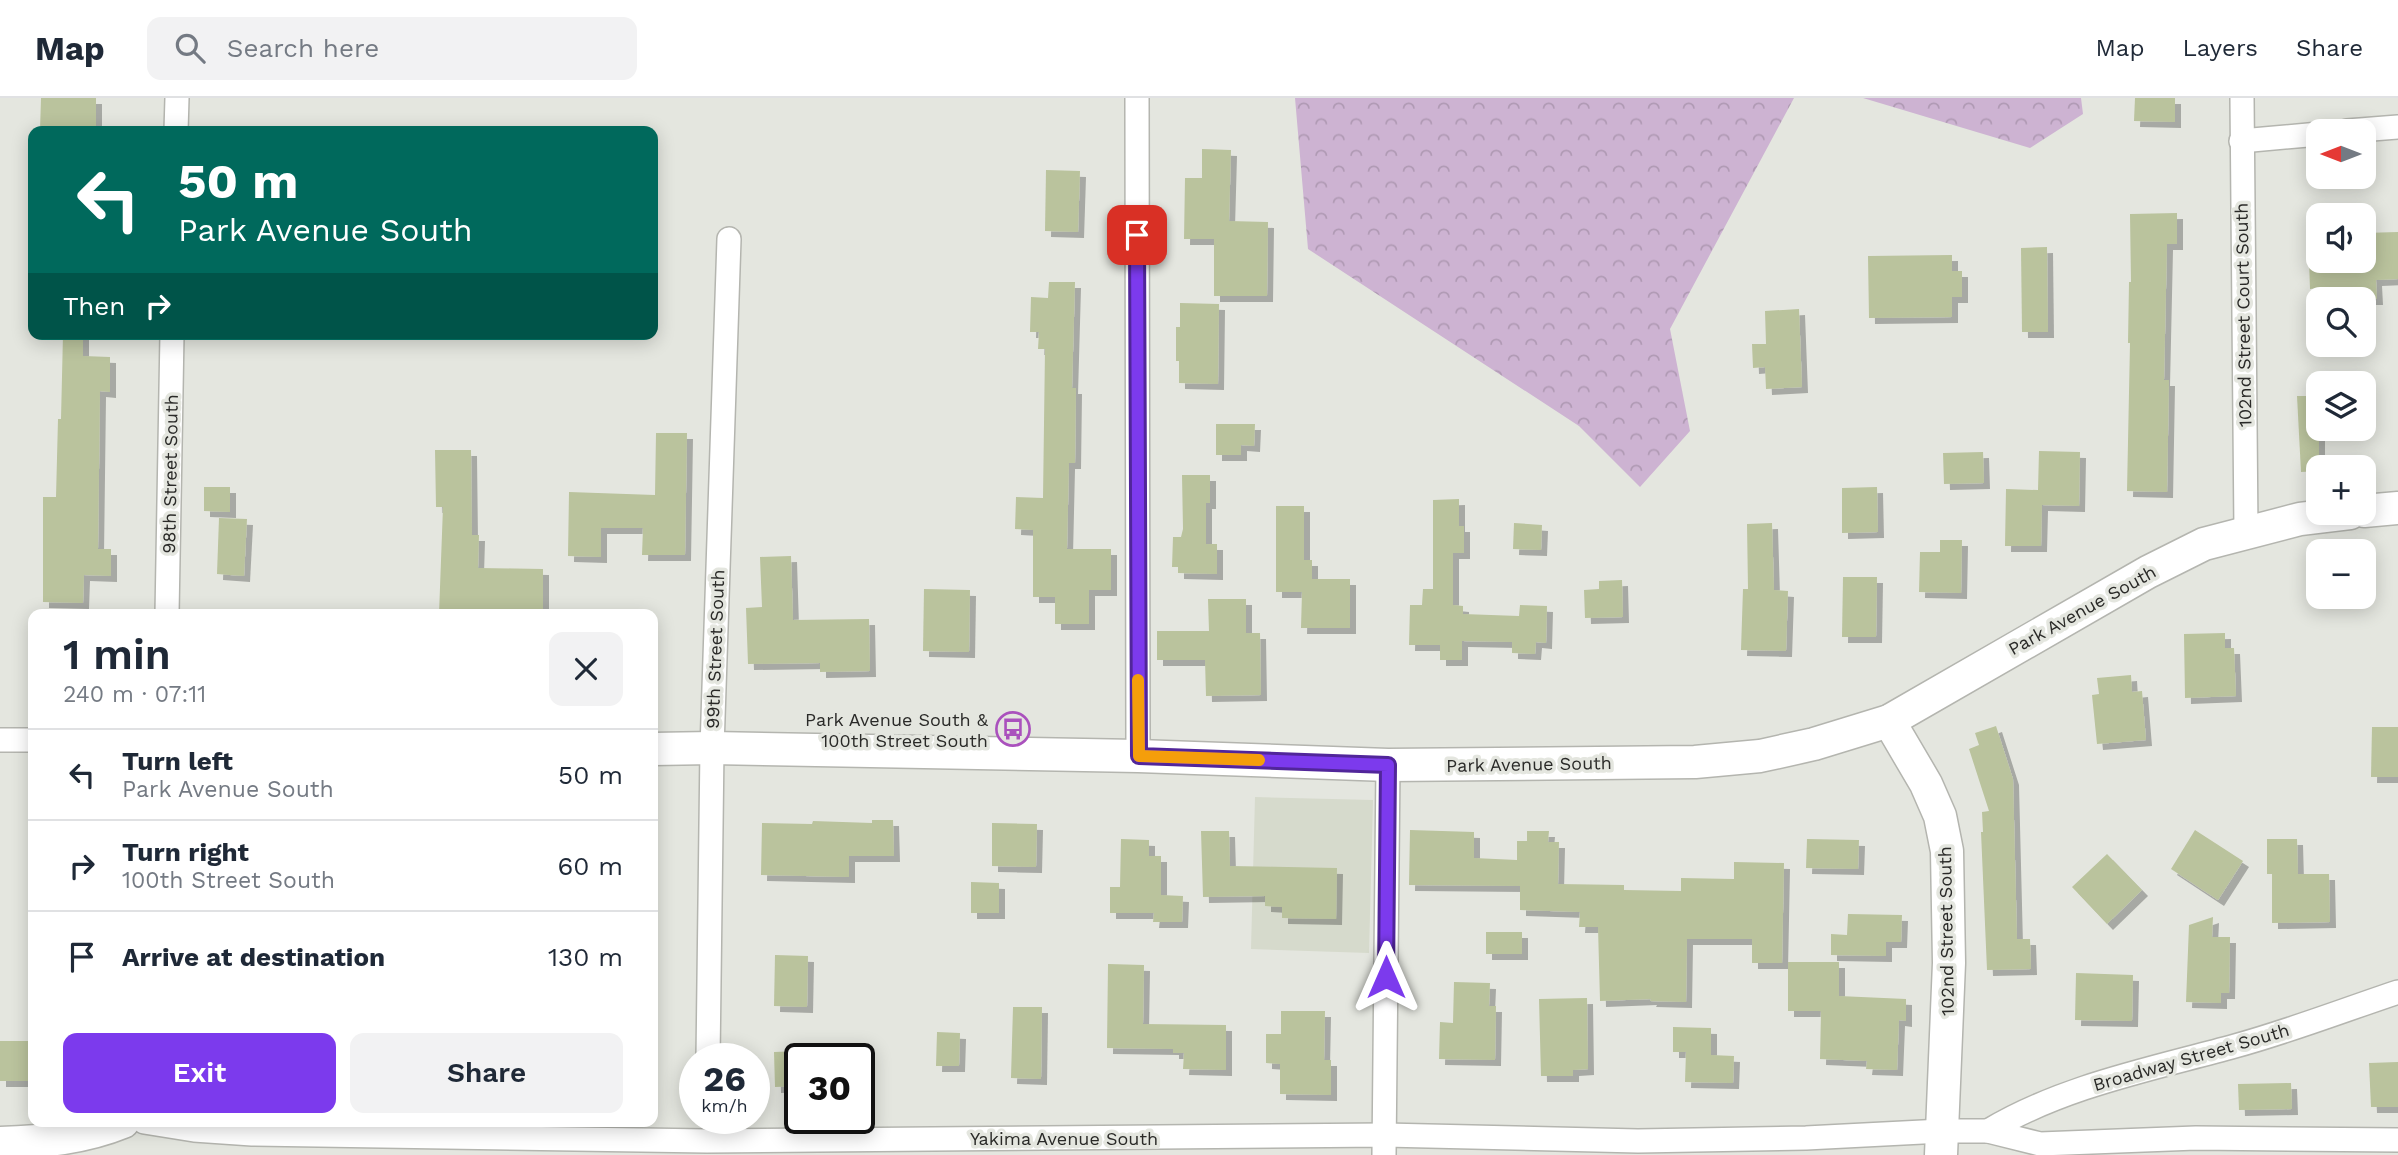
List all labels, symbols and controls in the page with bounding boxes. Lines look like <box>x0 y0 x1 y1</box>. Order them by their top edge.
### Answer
search box <box>147 17 637 80</box>
text: Map <box>35 29 105 68</box>
icon: search <box>171 29 209 67</box>
text: Search here <box>227 33 379 63</box>
text: Map <box>2096 34 2144 62</box>
text: Layers <box>2182 34 2258 62</box>
text: Share <box>2296 34 2363 62</box>
north arrow <box>2306 119 2376 189</box>
map controls <box>2306 119 2376 609</box>
text: 50 m <box>178 152 298 210</box>
icon: left <box>63 154 154 245</box>
street label: 102nd Street Court South <box>2231 203 2255 427</box>
button: sound <box>2306 203 2376 273</box>
pin <box>1107 205 1167 265</box>
text: Park Avenue South <box>178 211 473 249</box>
icon: arrive <box>1118 216 1156 254</box>
icon: right <box>139 287 177 325</box>
button: search <box>2306 287 2376 357</box>
text: Then <box>63 291 125 321</box>
button: layers <box>2306 371 2376 441</box>
street label: 98th Street South <box>158 394 182 554</box>
button: + <box>2306 455 2376 525</box>
button: − <box>2306 539 2376 609</box>
street label: Park Avenue South <box>2004 561 2160 659</box>
street label: 99th Street South <box>702 569 728 729</box>
text: 1 min <box>63 630 171 679</box>
button: close <box>549 632 623 706</box>
text: 240 m · 07:11 <box>63 681 206 708</box>
place label: Park Avenue South & 100th Street South <box>805 709 989 751</box>
bus stop icon: Park Avenue South & 100th Street South <box>994 710 1032 748</box>
text: Turn left <box>122 746 233 776</box>
street label: Park Avenue South <box>1446 752 1612 776</box>
icon: left <box>63 756 101 794</box>
text: 50 m <box>558 760 623 790</box>
text: Park Avenue South <box>122 776 334 803</box>
text: Turn right <box>122 837 249 867</box>
street label: 102nd Street South <box>1934 846 1958 1016</box>
icon: right <box>63 847 101 885</box>
text: 60 m <box>557 851 623 881</box>
text: 100th Street South <box>122 867 335 894</box>
icon: arrive <box>63 938 101 976</box>
position arrow <box>1349 940 1423 1014</box>
text: Arrive at destination <box>122 942 385 972</box>
text: 130 m <box>548 942 623 972</box>
street label: Broadway Street South <box>2091 1019 2291 1095</box>
button: Exit <box>63 1033 336 1113</box>
button: Share <box>350 1033 623 1113</box>
speed limit sign: 30 <box>784 1043 875 1134</box>
text: 26 <box>703 1058 746 1100</box>
text: km/h <box>701 1095 748 1116</box>
street label: Yakima Avenue South <box>970 1128 1158 1149</box>

